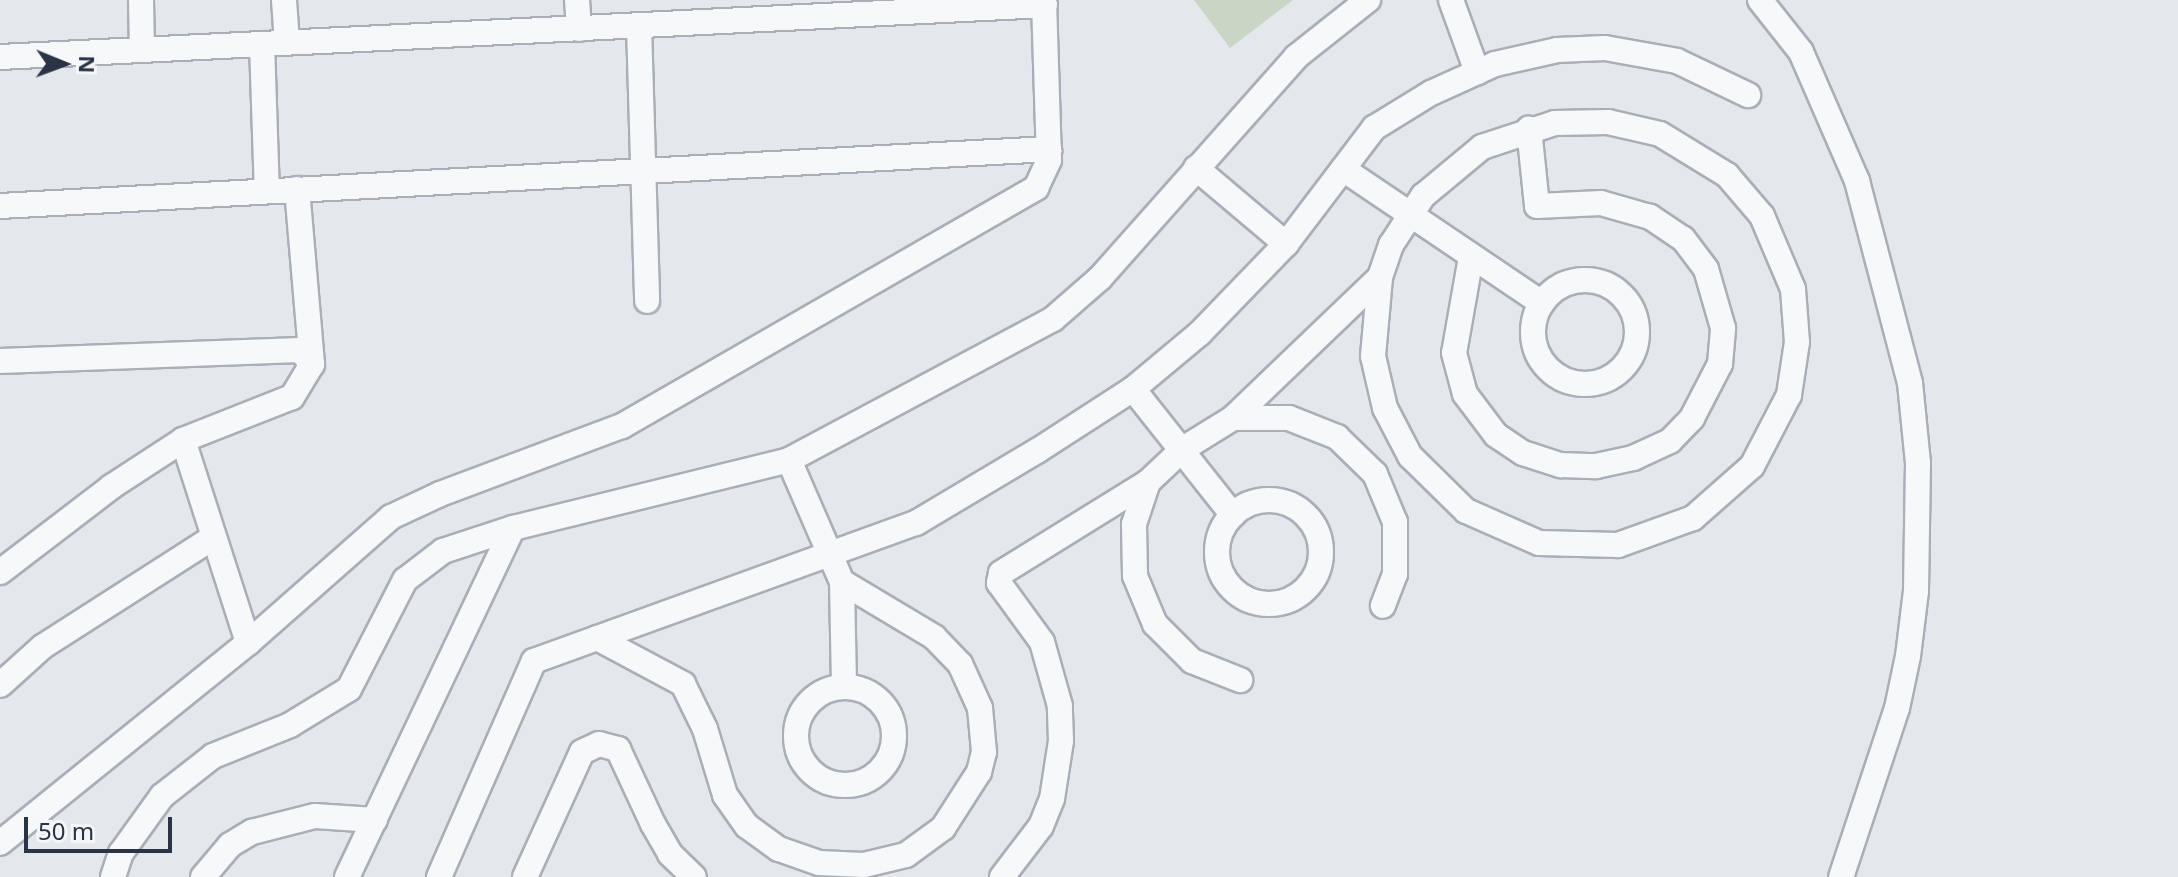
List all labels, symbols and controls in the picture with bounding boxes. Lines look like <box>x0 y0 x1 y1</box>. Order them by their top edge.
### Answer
north arrow <box>24 24 104 104</box>
text: N <box>73 55 103 74</box>
scale bar <box>28 801 176 851</box>
text: 50 m <box>38 814 94 847</box>

